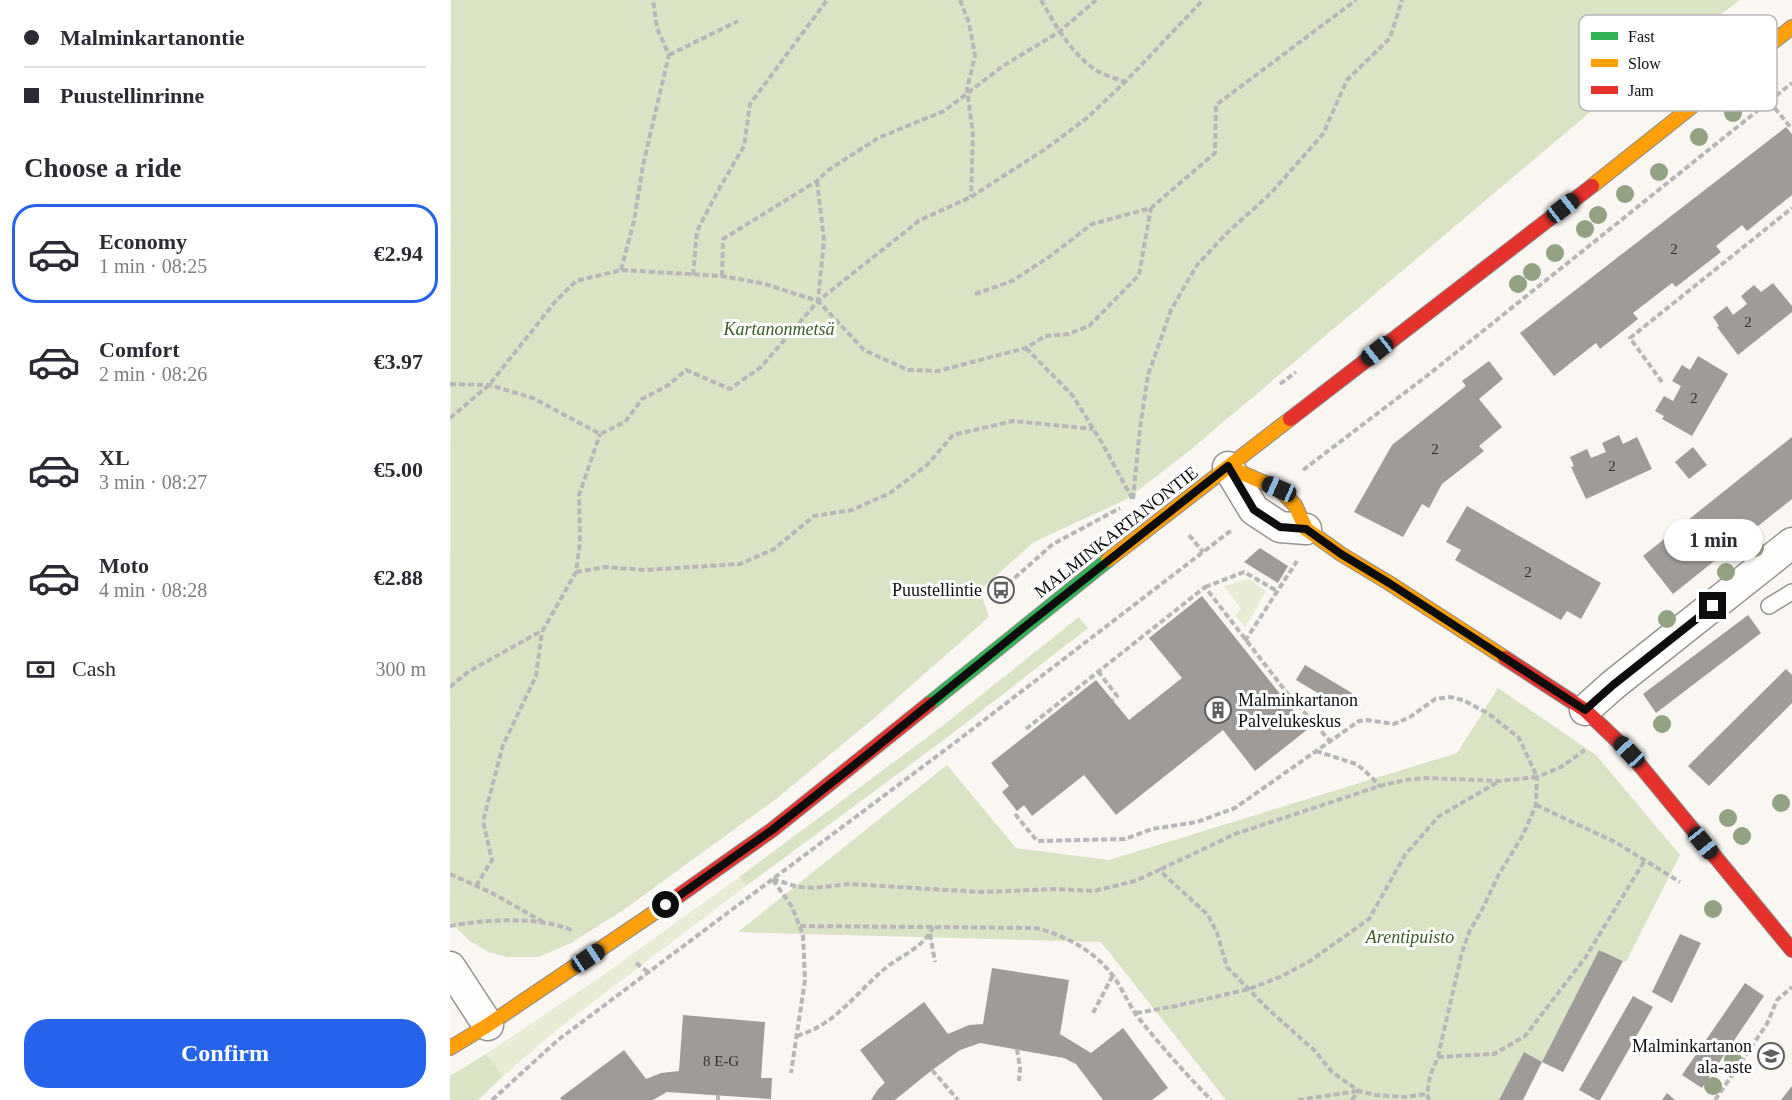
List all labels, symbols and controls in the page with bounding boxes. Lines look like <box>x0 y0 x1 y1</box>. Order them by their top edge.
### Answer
legend <box>1579 15 1777 111</box>
text: Malminkartanontie <box>60 25 245 50</box>
text: Fast <box>1628 28 1655 45</box>
text: Slow <box>1628 55 1661 72</box>
text: Jam <box>1628 82 1654 99</box>
text: Puustellinrinne <box>60 83 204 108</box>
text: Choose a ride <box>24 153 182 183</box>
car <box>1543 190 1583 226</box>
icon: car <box>27 227 81 281</box>
text: Economy <box>99 229 187 254</box>
text: €2.94 <box>374 241 423 266</box>
house number: 2 <box>1670 241 1678 257</box>
text: 1 min · 08:25 <box>99 255 207 277</box>
house number: 2 <box>1744 314 1752 330</box>
park label: Kartanonmetsä <box>722 319 835 339</box>
car <box>1357 333 1397 369</box>
icon: car <box>27 335 81 389</box>
text: Comfort <box>99 337 180 362</box>
text: €3.97 <box>374 349 423 374</box>
text: 2 min · 08:26 <box>99 363 207 385</box>
house number: 2 <box>1690 390 1698 406</box>
house number: 2 <box>1431 441 1439 457</box>
icon: car <box>27 443 81 497</box>
text: XL <box>99 445 130 470</box>
text: €5.00 <box>374 457 423 482</box>
house number: 2 <box>1608 458 1616 474</box>
street label: MALMINKARTANONTIE <box>1030 462 1202 602</box>
text: 3 min · 08:27 <box>99 471 207 493</box>
car <box>1259 473 1299 505</box>
callout: 1 min <box>1664 519 1762 561</box>
text: 1 min <box>1689 529 1738 551</box>
icon: car <box>27 551 81 605</box>
text: Moto <box>99 553 149 578</box>
house number: 2 <box>1524 564 1532 580</box>
text: €2.88 <box>374 565 423 590</box>
bus stop icon: Puustellintie <box>986 575 1016 605</box>
text: 4 min · 08:28 <box>99 579 207 601</box>
place label: Puustellintie <box>892 580 982 600</box>
route end <box>1699 592 1726 619</box>
icon: cash <box>24 653 57 686</box>
text: Cash <box>72 656 116 681</box>
text: 300 m <box>375 658 426 680</box>
place label: Malminkartanon Palvelukeskus <box>1238 690 1358 731</box>
building icon: Malminkartanon Palvelukeskus <box>1203 695 1233 725</box>
car <box>1610 733 1648 771</box>
car <box>1685 823 1721 863</box>
route start <box>652 891 679 918</box>
park label: Arentipuisto <box>1365 927 1454 947</box>
car <box>568 940 608 976</box>
button: Confirm <box>24 1019 426 1088</box>
place label: Malminkartanon ala-aste <box>1632 1036 1752 1077</box>
school or university icon: Malminkartanon ala-aste <box>1756 1041 1786 1071</box>
house number: 8 E-G <box>703 1053 739 1069</box>

